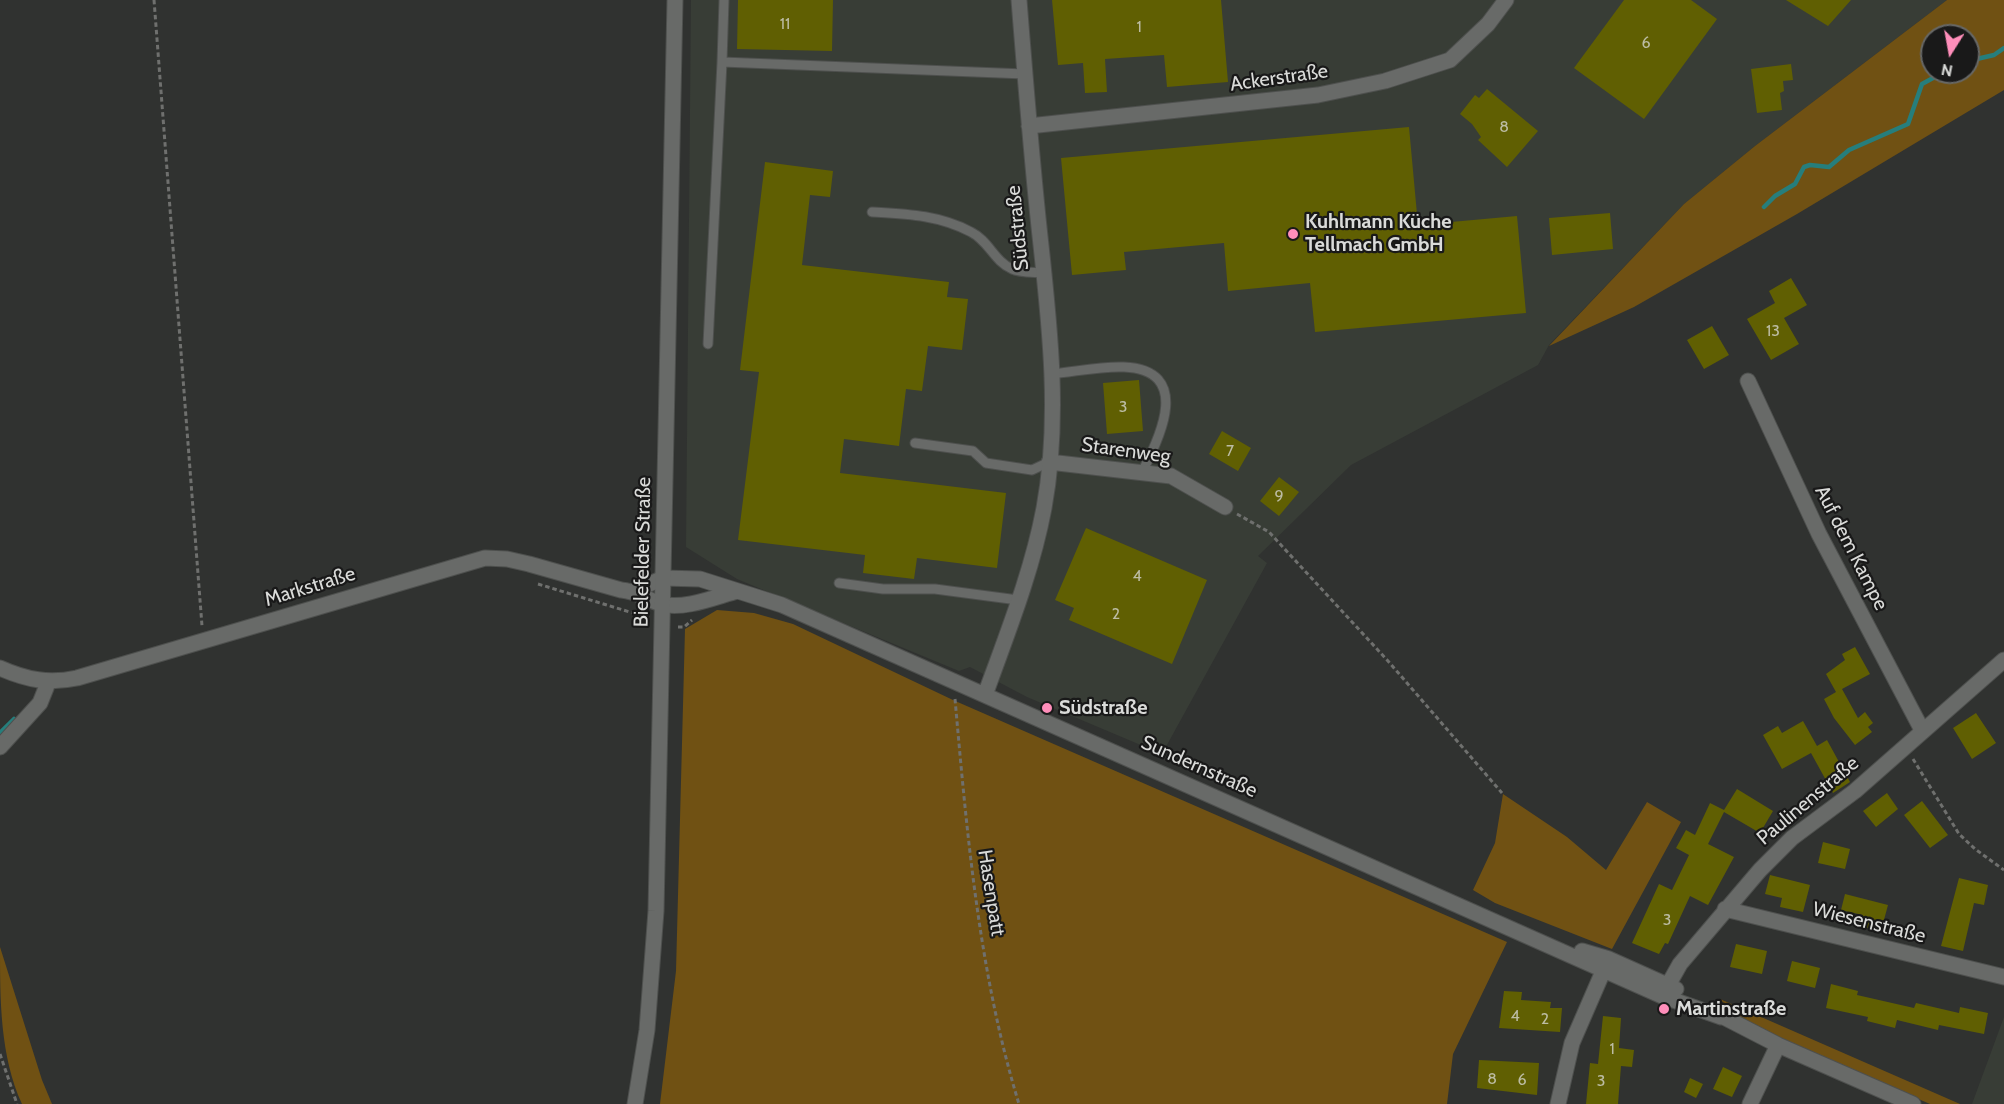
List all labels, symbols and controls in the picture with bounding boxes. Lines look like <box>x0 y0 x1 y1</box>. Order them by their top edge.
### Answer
house number: 11 <box>780 14 790 34</box>
house number: 1 <box>1136 17 1142 37</box>
north arrow <box>1920 24 1980 84</box>
house number: 6 <box>1641 33 1651 53</box>
street label: Ackerstraße <box>1228 59 1330 97</box>
text: N <box>1939 60 1954 81</box>
house number: 8 <box>1499 117 1509 137</box>
street label: Südstraße <box>1002 184 1034 272</box>
place label: Kuhlmann Küche Tellmach GmbH <box>1305 210 1452 257</box>
marker: Kuhlmann Küche Tellmach GmbH <box>1286 227 1300 241</box>
house number: 13 <box>1766 321 1780 341</box>
house number: 3 <box>1119 397 1127 417</box>
street label: Starenweg <box>1080 433 1172 469</box>
house number: 7 <box>1226 441 1234 461</box>
street label: Bielefelder Straße <box>630 477 656 627</box>
street label: Auf dem Kampe <box>1809 482 1893 614</box>
house number: 9 <box>1274 486 1284 506</box>
street label: Markstraße <box>262 562 358 612</box>
house number: 4 <box>1132 566 1142 586</box>
house number: 2 <box>1112 604 1120 624</box>
place label: Südstraße <box>1059 696 1147 720</box>
marker: Südstraße <box>1040 701 1054 715</box>
street label: Sundernstraße <box>1137 731 1261 803</box>
street label: Paulinenstraße <box>1752 752 1864 850</box>
street label: Hasenpatt <box>972 848 1010 938</box>
street label: Wiesenstraße <box>1810 897 1928 949</box>
house number: 3 <box>1663 910 1671 930</box>
place label: Martinstraße <box>1676 997 1786 1021</box>
marker: Martinstraße <box>1657 1002 1671 1016</box>
house number: 4 <box>1510 1006 1520 1026</box>
house number: 2 <box>1541 1009 1549 1029</box>
house number: 1 <box>1609 1039 1615 1059</box>
house number: 8 <box>1487 1069 1497 1089</box>
house number: 6 <box>1517 1070 1527 1090</box>
house number: 3 <box>1597 1071 1605 1091</box>

